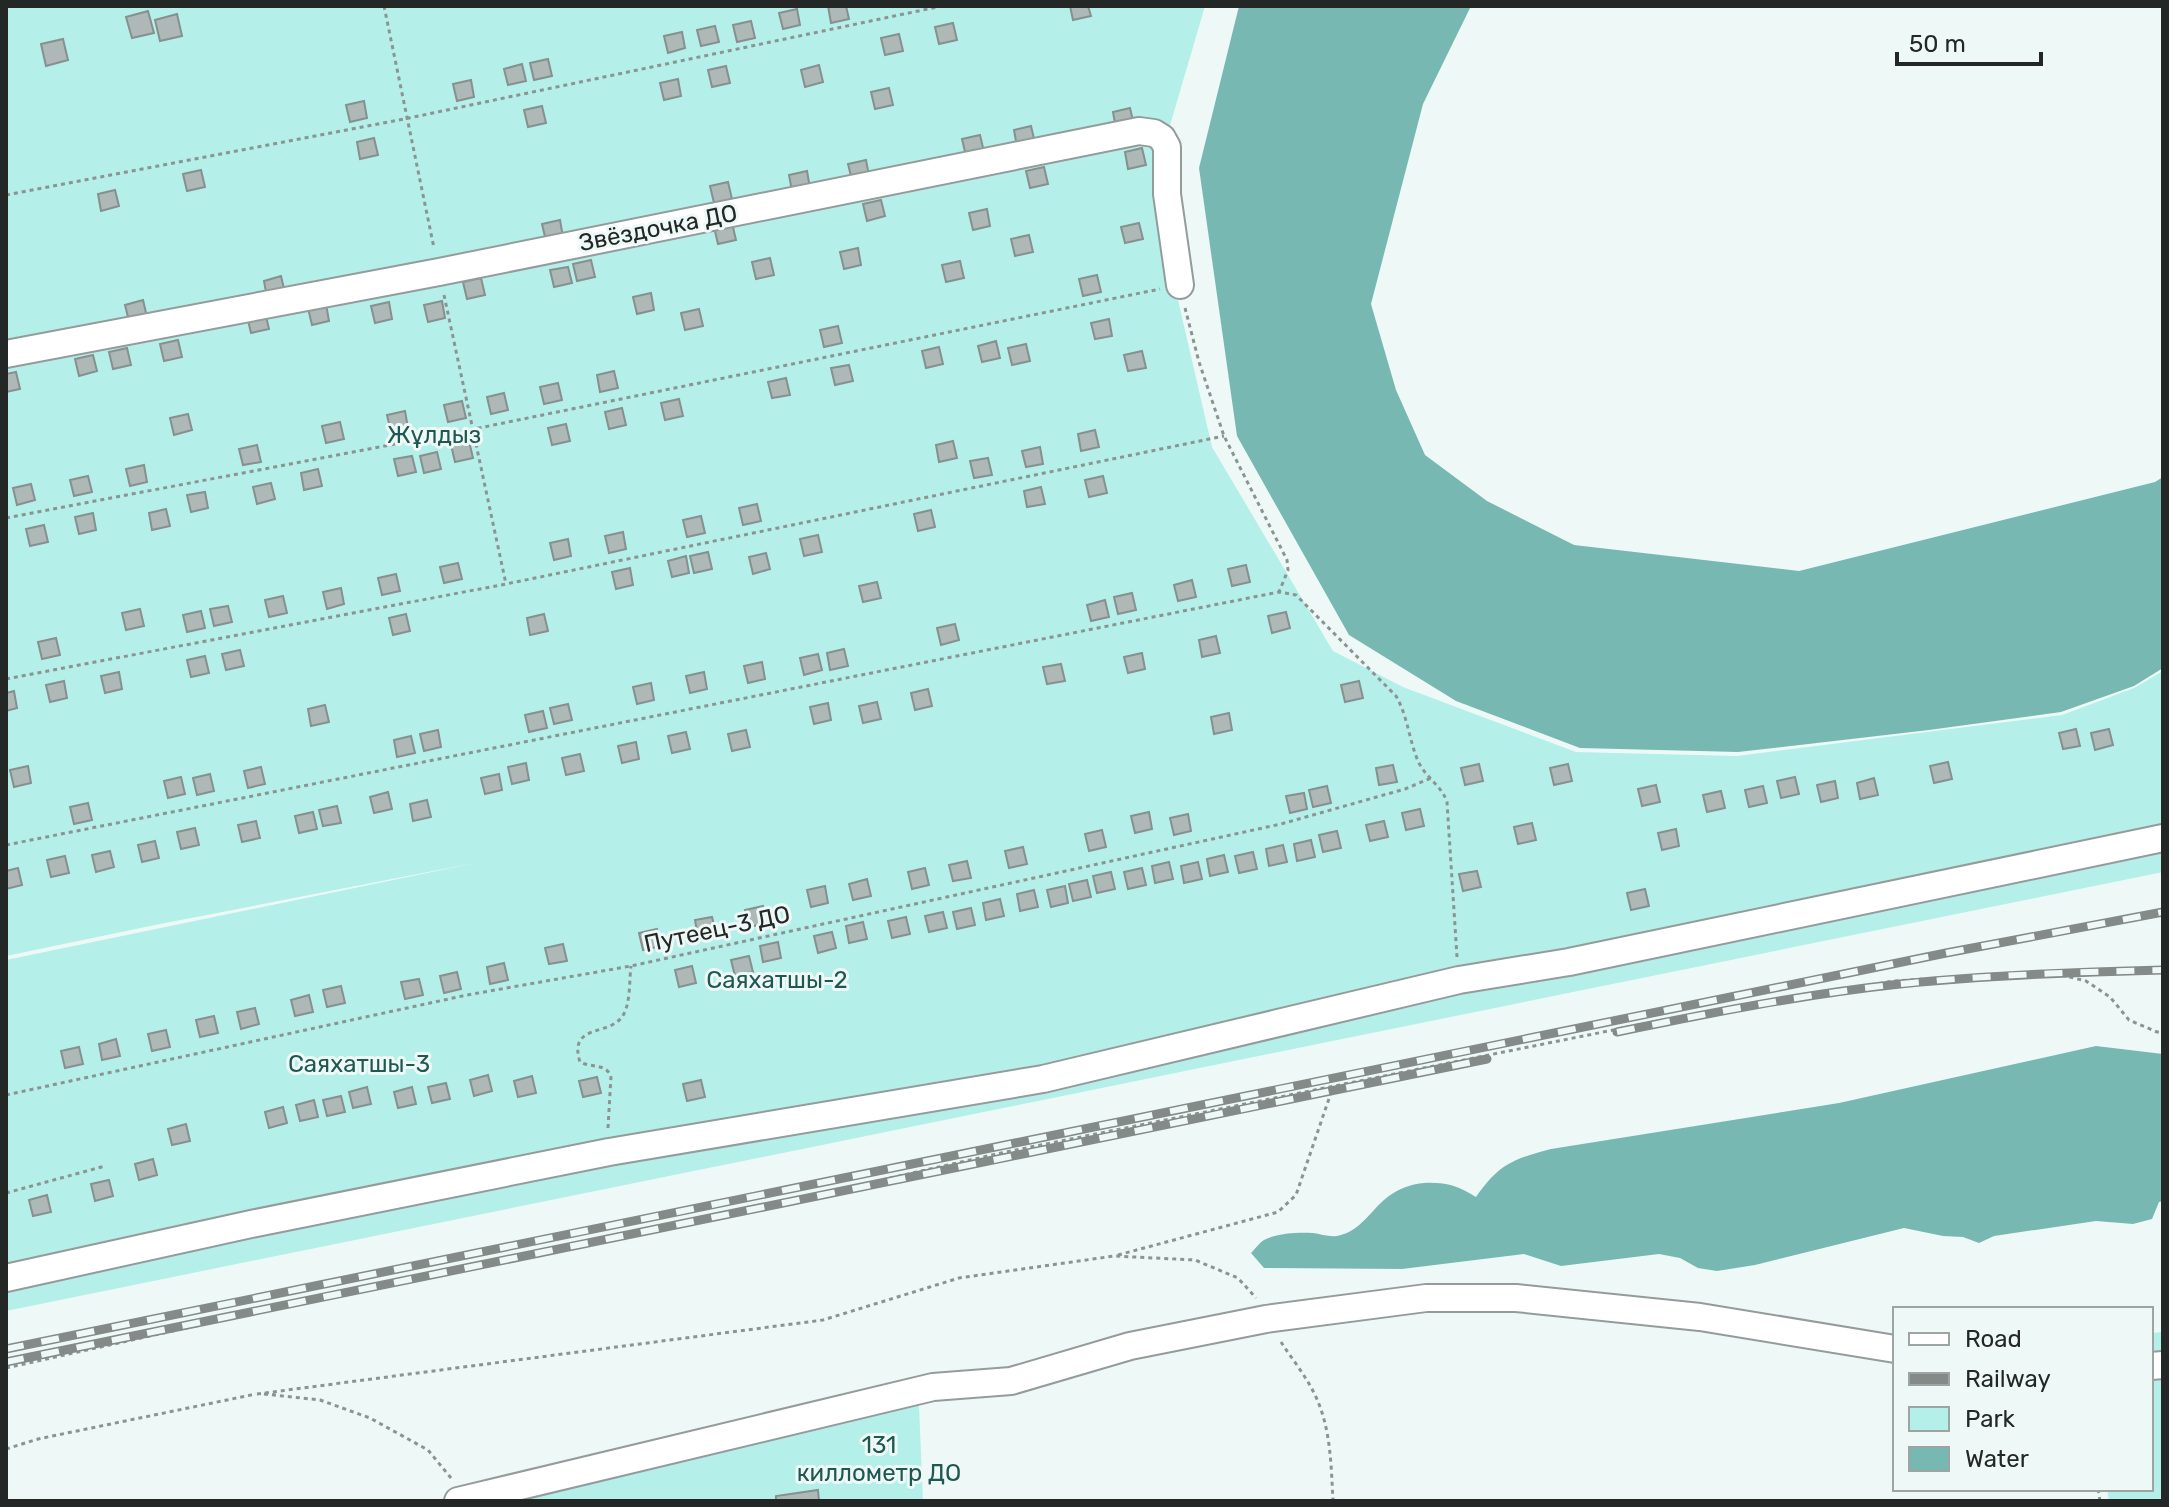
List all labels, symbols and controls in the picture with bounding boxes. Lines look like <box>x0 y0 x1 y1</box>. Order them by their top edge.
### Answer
scale bar <box>1897 16 2041 66</box>
text: 50 m <box>1909 30 1966 58</box>
street label: Звёздочка ДО <box>576 199 740 257</box>
park label: Жұлдыз <box>387 421 481 449</box>
street label: Путеец-3 ДО <box>641 900 793 958</box>
park label: Саяхатшы-2 <box>706 966 848 994</box>
park label: Саяхатшы-3 <box>288 1050 430 1078</box>
legend <box>1893 1307 2153 1491</box>
text: Road <box>1965 1325 2022 1353</box>
text: Railway <box>1965 1365 2051 1393</box>
text: Park <box>1965 1405 2016 1433</box>
park label: 131 киллометр ДО <box>797 1431 961 1487</box>
text: Water <box>1965 1445 2029 1473</box>

